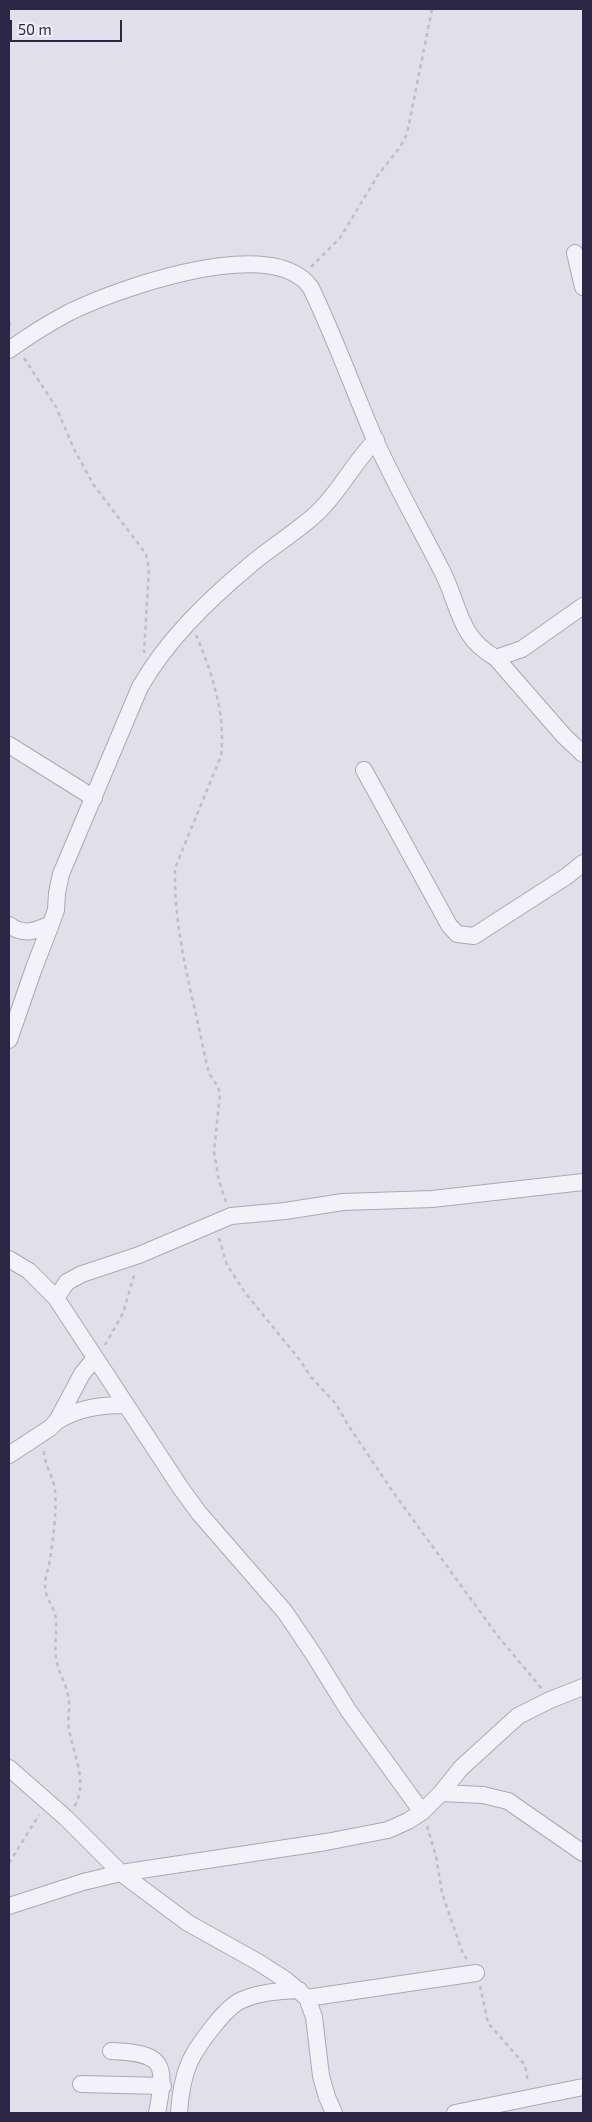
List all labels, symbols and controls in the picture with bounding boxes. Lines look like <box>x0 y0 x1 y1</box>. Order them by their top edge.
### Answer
scale bar <box>12 10 125 42</box>
text: 50 m <box>18 20 52 38</box>

